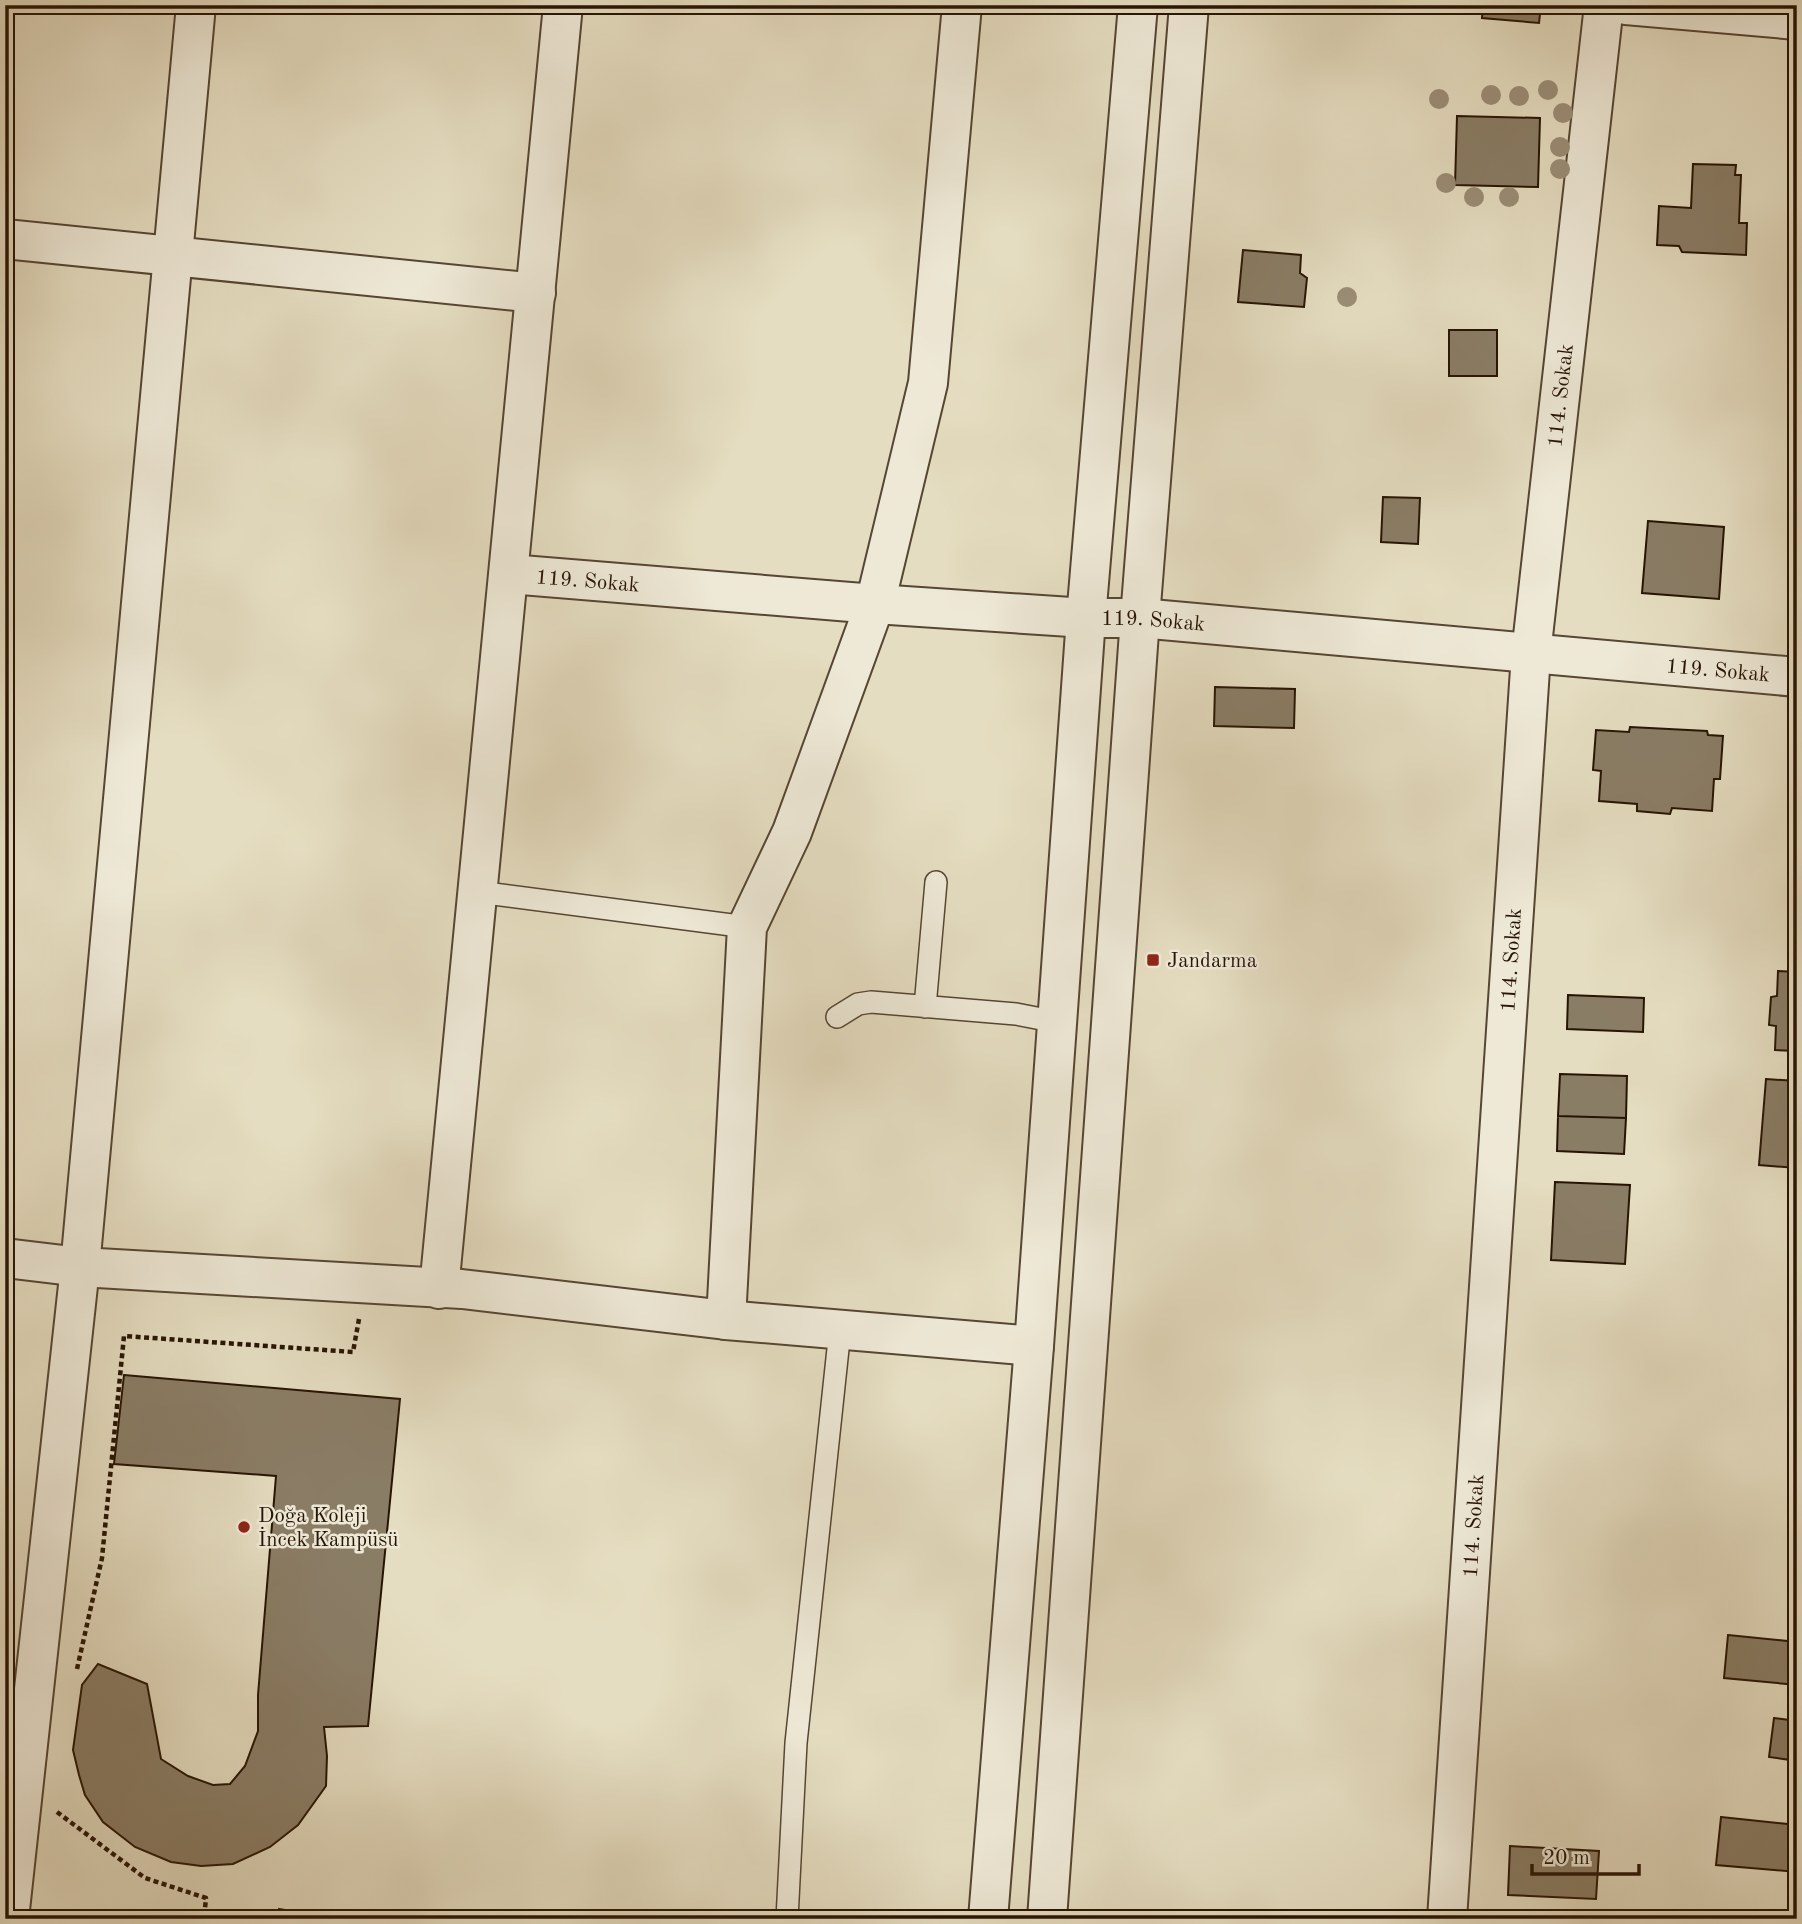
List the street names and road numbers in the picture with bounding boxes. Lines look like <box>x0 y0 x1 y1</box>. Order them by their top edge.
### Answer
street label: 114. Sokak <box>1545 343 1578 448</box>
street label: 119. Sokak <box>535 567 640 597</box>
street label: 119. Sokak <box>1101 609 1206 636</box>
street label: 119. Sokak <box>1665 656 1771 687</box>
street label: 114. Sokak <box>1498 908 1526 1013</box>
street label: 114. Sokak <box>1461 1473 1489 1579</box>

